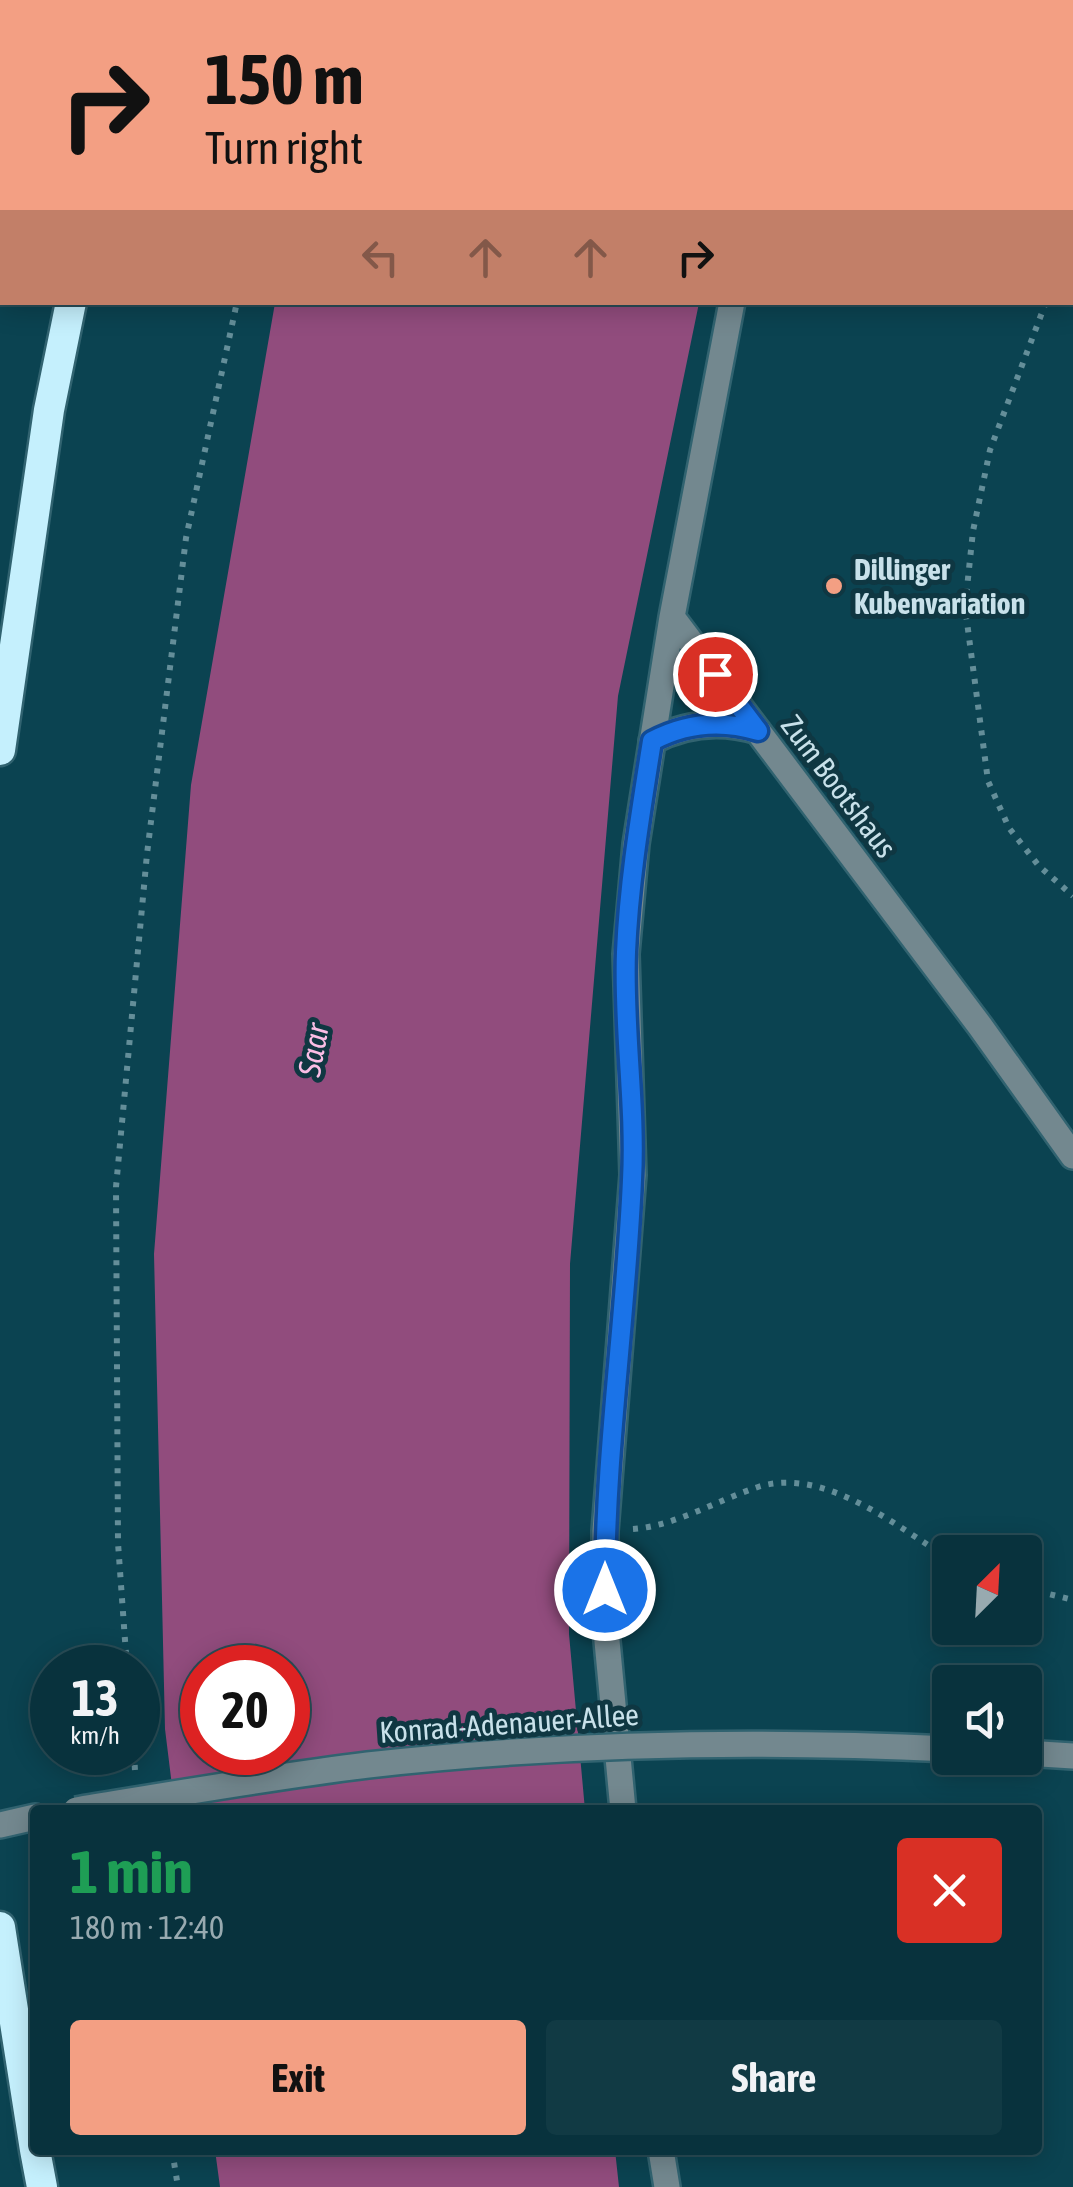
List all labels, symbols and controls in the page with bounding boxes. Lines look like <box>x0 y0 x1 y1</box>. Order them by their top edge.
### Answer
text: 150 m <box>205 39 364 119</box>
icon: right <box>40 40 170 170</box>
text: Turn right <box>205 122 363 174</box>
icon: left <box>353 230 408 285</box>
icon: ahead <box>458 230 513 285</box>
icon: ahead <box>563 230 618 285</box>
icon: right <box>668 230 723 285</box>
place label: Dillinger Kubenvariation <box>854 552 1025 620</box>
marker: Dillinger Kubenvariation <box>823 575 845 597</box>
pin <box>673 632 758 717</box>
icon: arrive <box>688 647 743 702</box>
street label: Zum Bootshaus <box>775 708 903 864</box>
water label: Saar <box>290 1019 336 1080</box>
north arrow <box>932 1535 1042 1645</box>
map controls <box>932 1535 1042 1775</box>
position arrow <box>553 1538 657 1642</box>
speed limit sign: 20 <box>180 1645 310 1775</box>
button: sound <box>932 1665 1042 1775</box>
text: 13 <box>71 1669 118 1727</box>
street label: Konrad-Adenauer-Allee <box>378 1697 640 1749</box>
text: km/h <box>70 1721 120 1749</box>
text: 1 min <box>70 1837 193 1906</box>
button: close <box>897 1838 1002 1943</box>
text: 180 m · 12:40 <box>70 1909 224 1946</box>
button: Exit <box>70 2020 526 2135</box>
button: Share <box>546 2020 1002 2135</box>

